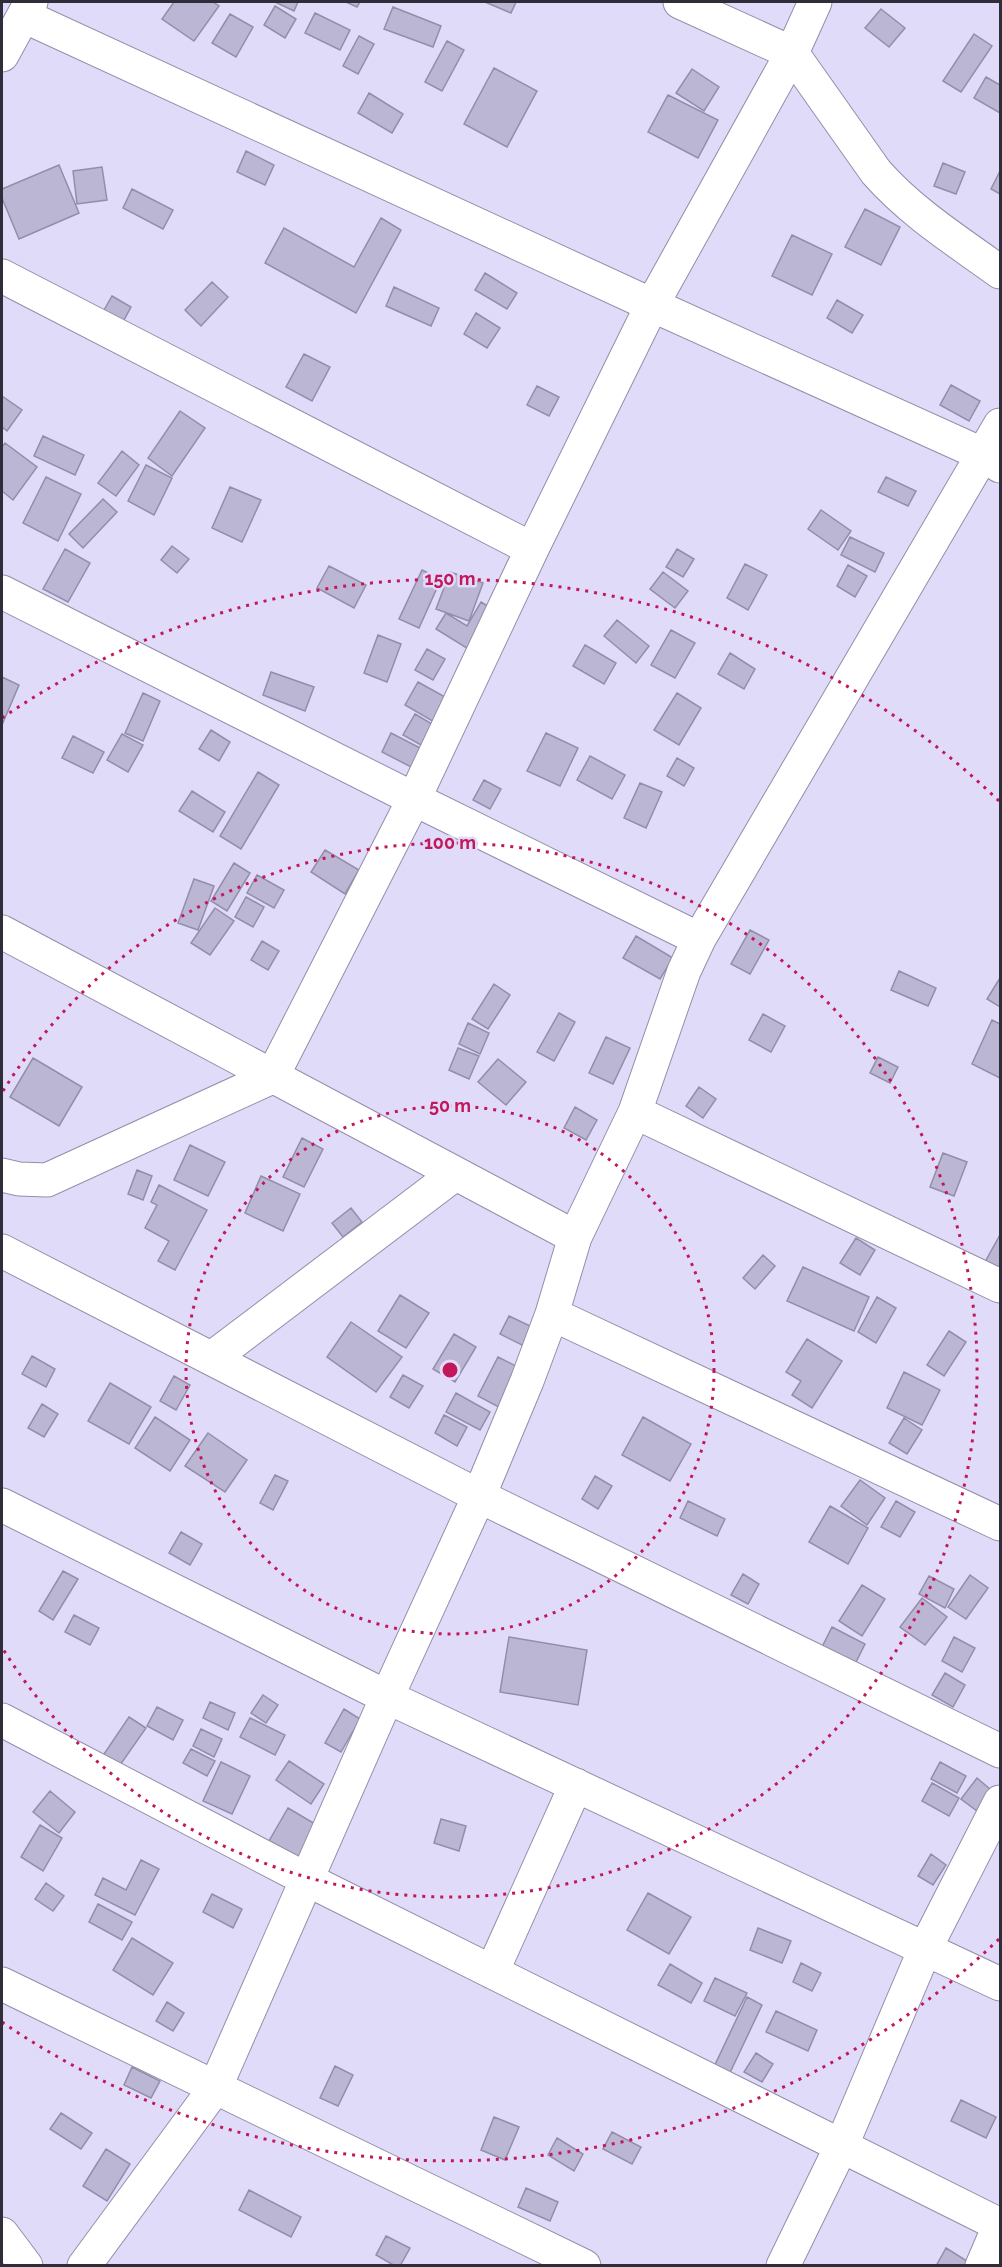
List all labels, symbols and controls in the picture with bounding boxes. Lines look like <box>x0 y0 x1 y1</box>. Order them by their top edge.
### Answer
text: 150 m <box>425 568 476 589</box>
text: 100 m <box>424 832 476 853</box>
text: 50 m <box>429 1095 471 1116</box>
centre of rings <box>440 1360 460 1380</box>

